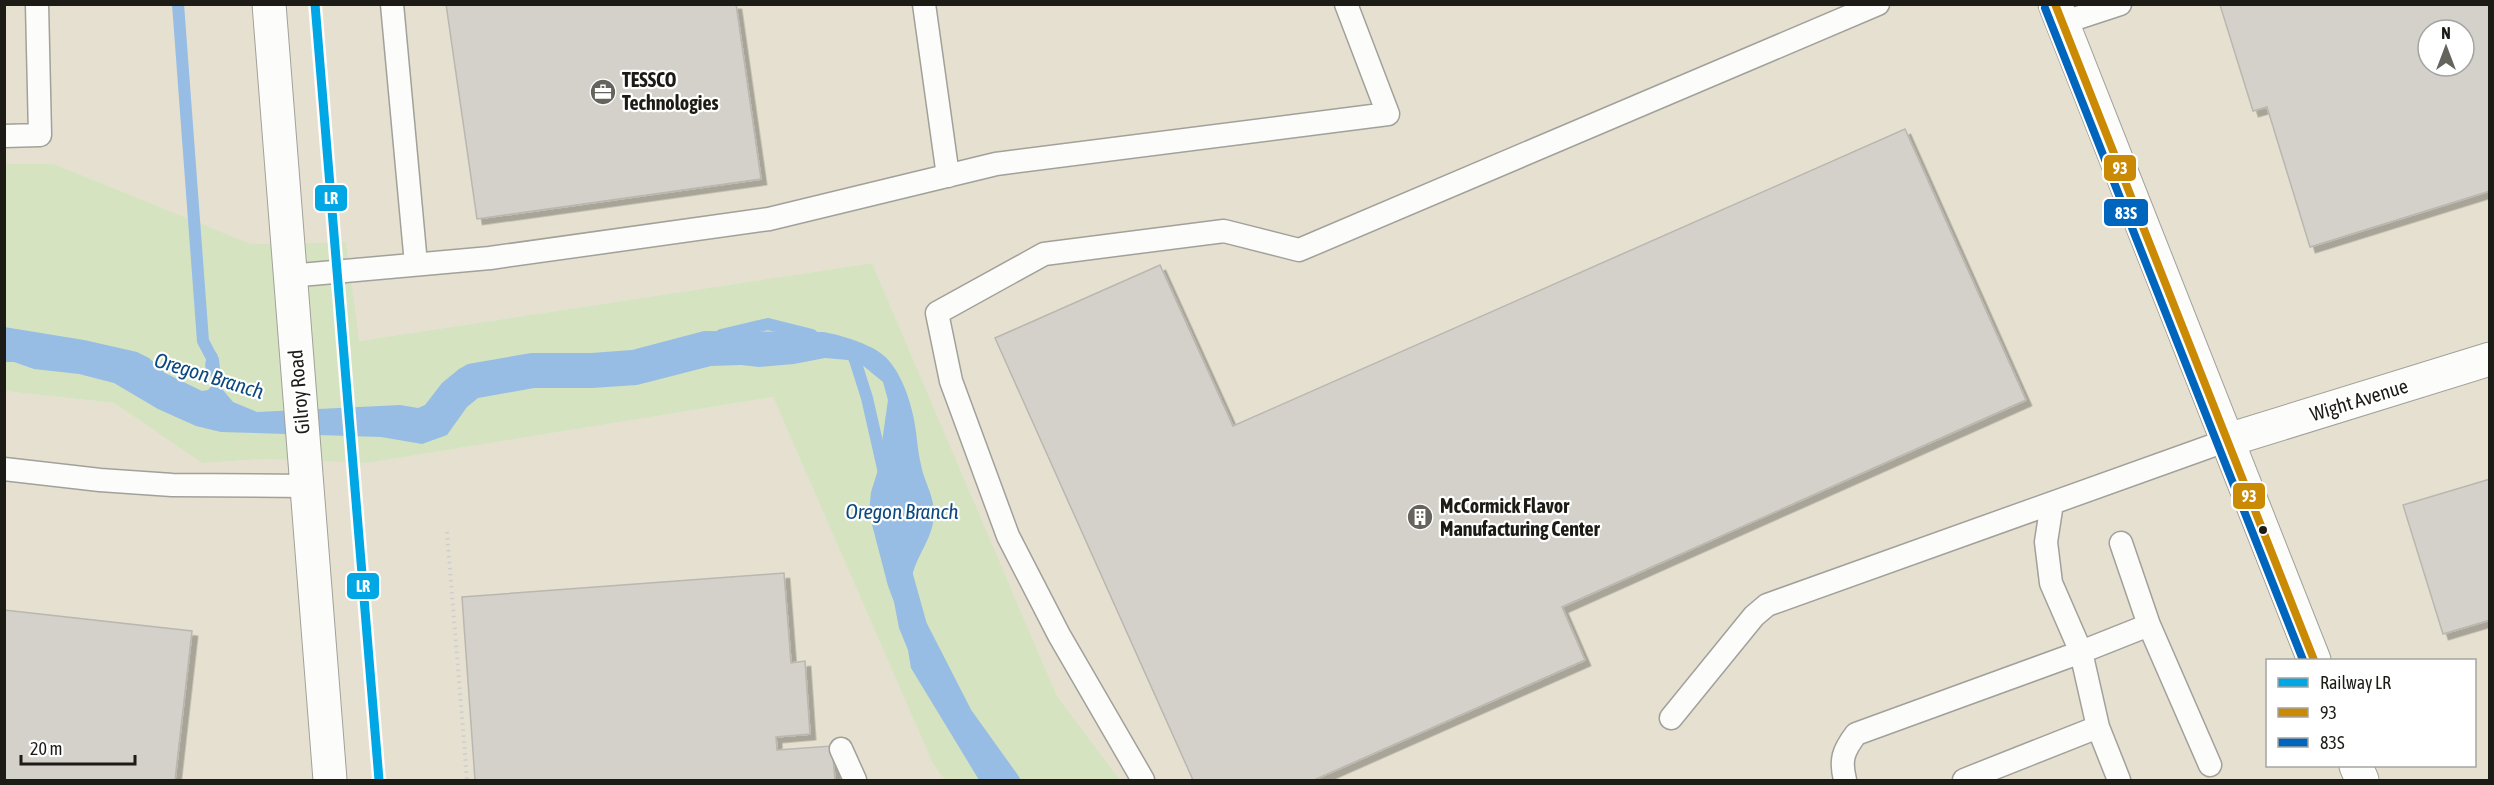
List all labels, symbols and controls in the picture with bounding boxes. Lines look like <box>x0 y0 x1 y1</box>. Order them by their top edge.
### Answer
north arrow <box>2416 18 2476 78</box>
text: N <box>2441 24 2451 42</box>
place label: TESSCO Technologies <box>622 68 719 114</box>
office icon: TESSCO Technologies <box>588 77 618 107</box>
line badge: 93 <box>2103 154 2137 182</box>
text: 93 <box>2112 159 2128 177</box>
line badge: LR <box>314 184 348 212</box>
text: LR <box>324 189 338 207</box>
line badge: 83S <box>2103 198 2149 227</box>
text: 83S <box>2115 204 2137 222</box>
water label: Oregon Branch <box>152 347 267 403</box>
street label: Gilroy Road <box>283 349 314 435</box>
street label: Wight Avenue <box>2307 374 2411 425</box>
line badge: 93 <box>2232 482 2266 510</box>
text: 93 <box>2241 487 2257 505</box>
place label: McCormick Flavor Manufacturing Center <box>1440 494 1601 540</box>
water label: Oregon Branch <box>846 499 958 523</box>
building icon: McCormick Flavor Manufacturing Center <box>1405 502 1435 532</box>
unlabelled marker <box>2257 524 2269 536</box>
line badge: LR <box>346 572 380 600</box>
text: LR <box>356 577 370 595</box>
legend <box>2266 659 2476 767</box>
text: Railway LR <box>2320 672 2391 693</box>
text: 93 <box>2320 702 2337 723</box>
scale bar <box>21 728 135 766</box>
text: 83S <box>2320 732 2345 753</box>
text: 20 m <box>30 738 62 759</box>

